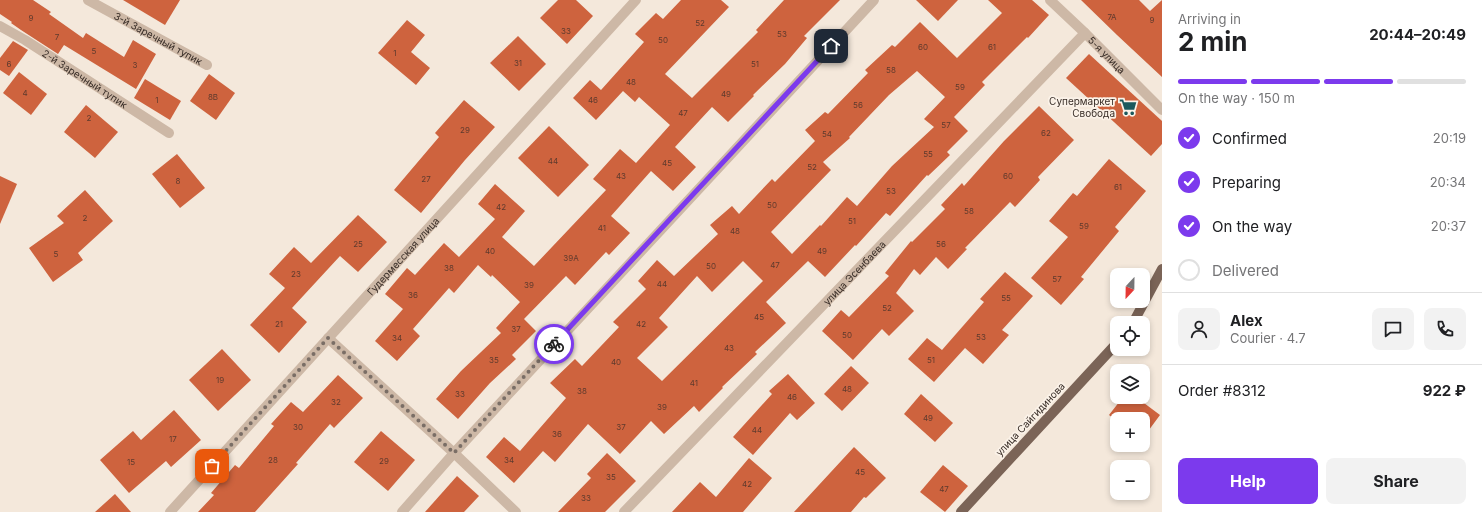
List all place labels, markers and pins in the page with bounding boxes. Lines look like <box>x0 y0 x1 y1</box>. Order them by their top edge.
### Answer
pin <box>814 29 848 63</box>
place label: Супермаркет Свобода <box>1049 95 1115 119</box>
supermarket icon: Супермаркет Свобода <box>1118 97 1138 117</box>
pin <box>195 449 229 483</box>

